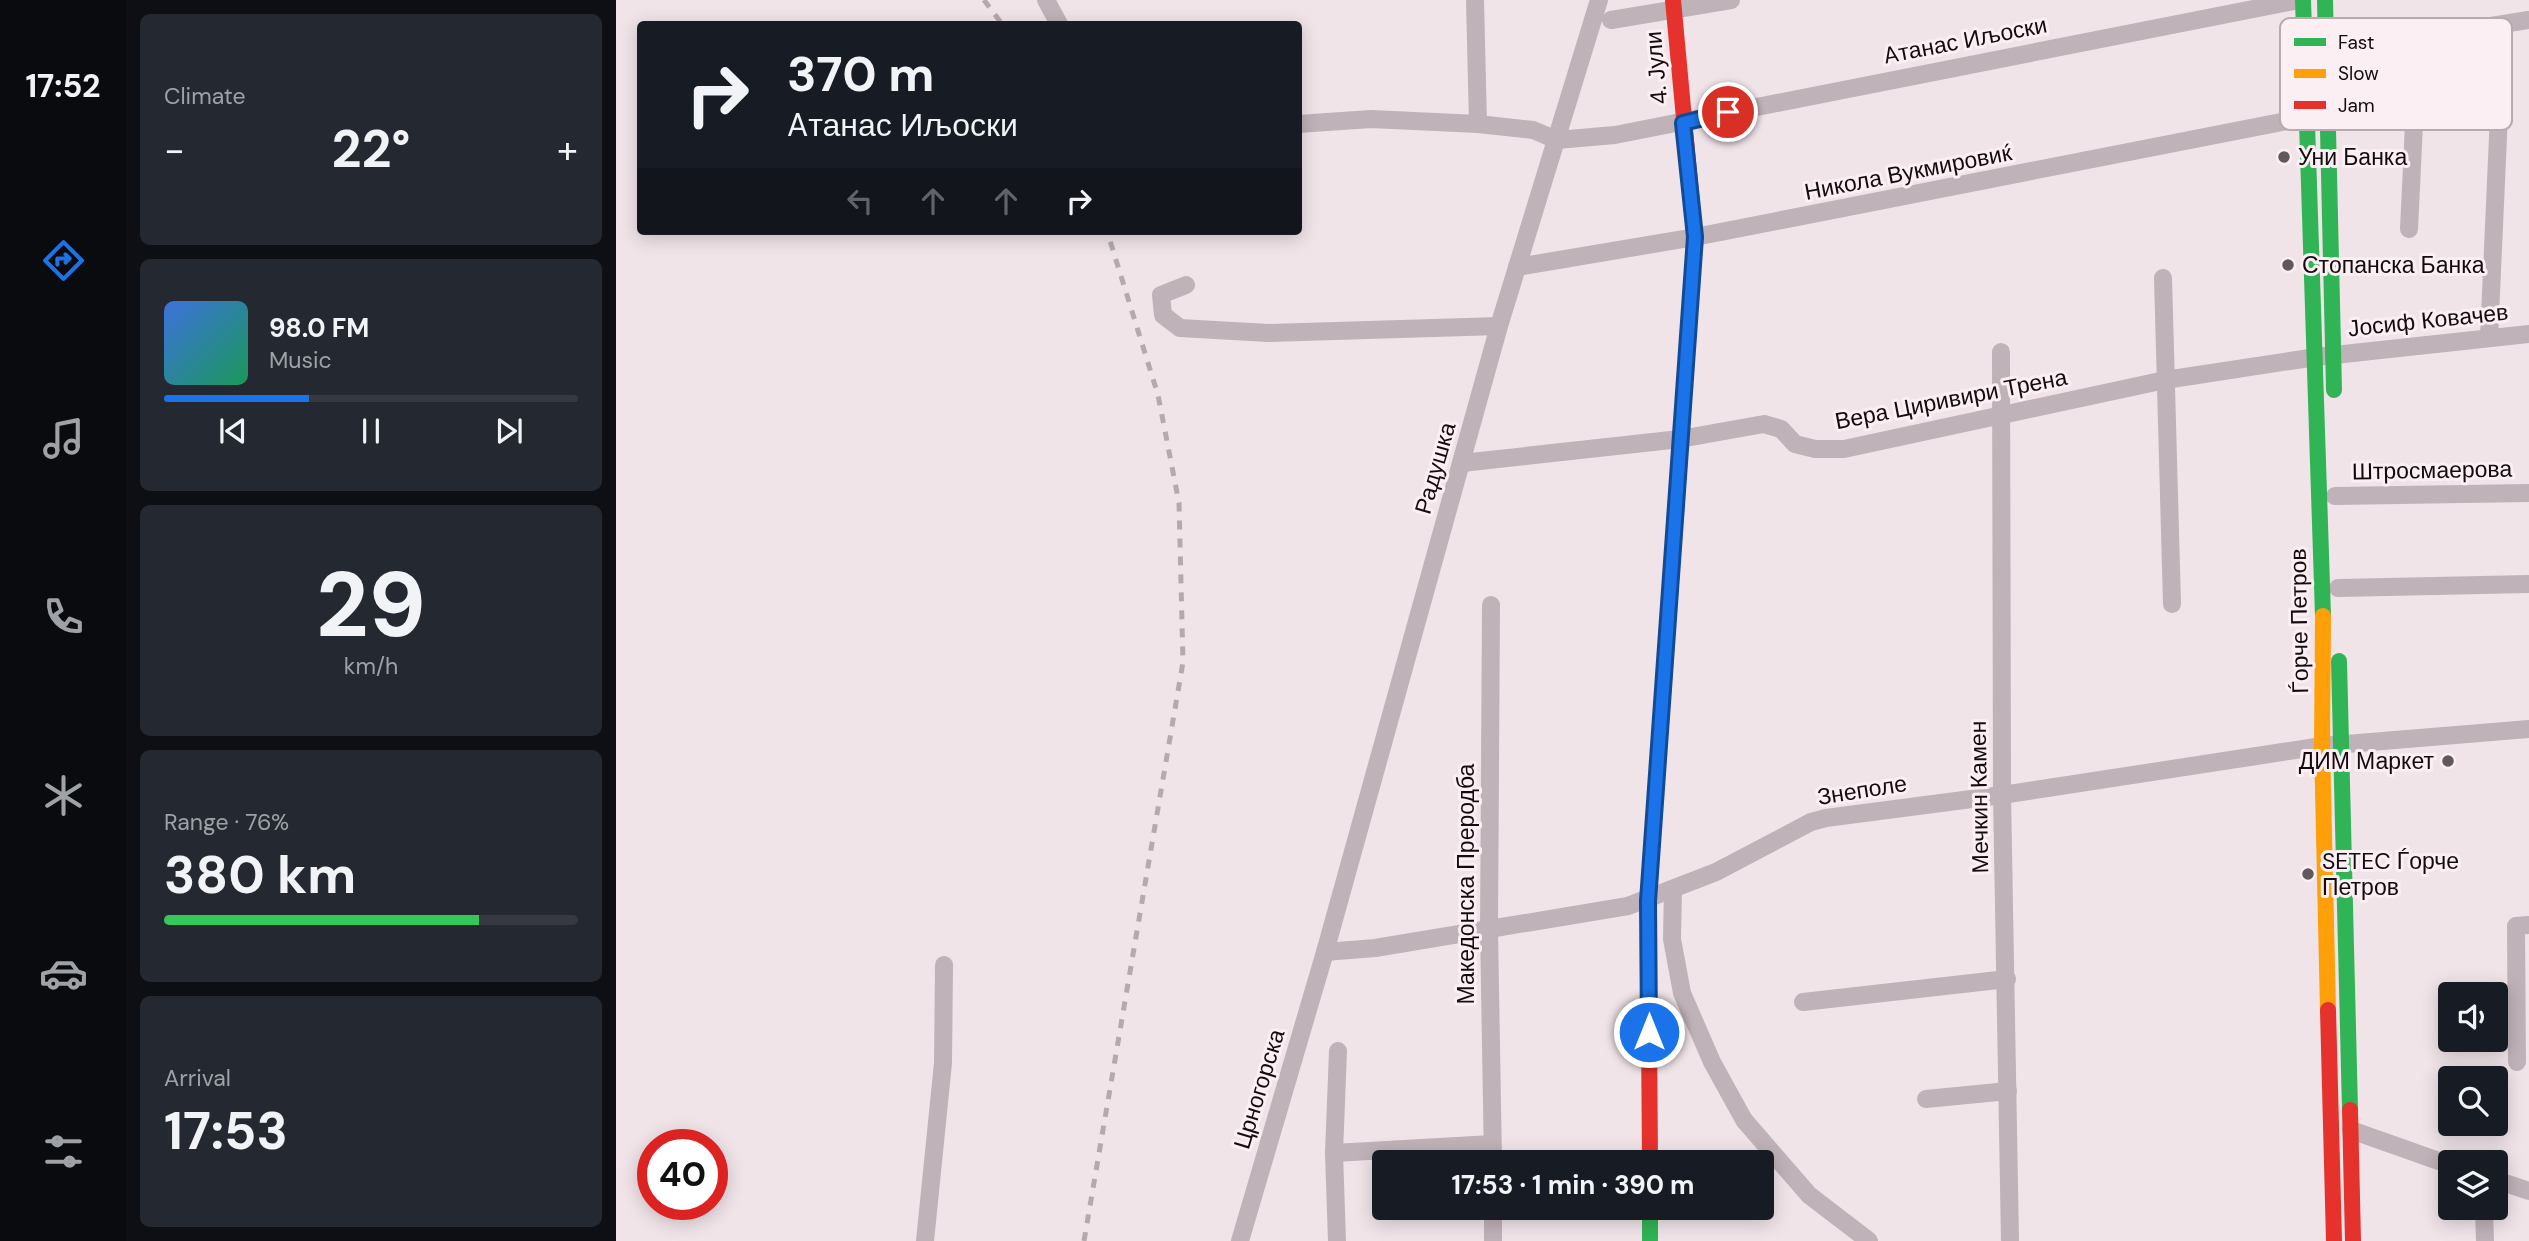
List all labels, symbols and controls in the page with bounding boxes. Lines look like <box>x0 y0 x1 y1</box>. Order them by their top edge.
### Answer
street label: Aтанас Иљоски <box>1881 9 2049 71</box>
legend <box>2280 18 2512 130</box>
street label: 4. Јули <box>1638 30 1674 106</box>
text: Fast <box>2338 30 2374 55</box>
text: 370 m <box>787 42 934 106</box>
icon: right <box>672 49 763 140</box>
text: Slow <box>2338 61 2379 86</box>
text: 17:52 <box>25 65 101 107</box>
text: Climate <box>164 81 246 111</box>
pin <box>1698 82 1758 142</box>
icon: arrive <box>1709 93 1747 131</box>
text: Jam <box>2338 93 2375 118</box>
text: Aтанас Иљоски <box>787 104 1018 146</box>
text: 22° <box>332 115 410 183</box>
text: − <box>164 125 185 175</box>
text: + <box>557 125 578 175</box>
street label: Никола Вукмировиќ <box>1802 137 2015 207</box>
place label: Уни Банка <box>2298 142 2407 172</box>
marker: Уни Банка <box>2276 149 2292 165</box>
icon: left <box>841 182 879 220</box>
icon: ahead <box>914 182 952 220</box>
icon: ahead <box>987 182 1025 220</box>
icon: right <box>1060 182 1098 220</box>
icon: directions <box>39 236 88 285</box>
place label: Стопанска Банка <box>2302 250 2485 280</box>
marker: Стопанска Банка <box>2280 257 2296 273</box>
street label: Јосиф Ковачев <box>2346 297 2510 343</box>
text: 98.0 FM <box>269 311 369 345</box>
text: Music <box>269 345 332 375</box>
street label: Вера Циривири Трена <box>1832 362 2070 436</box>
icon: previous <box>214 412 252 450</box>
icon: pause <box>352 412 390 450</box>
icon: next <box>490 412 528 450</box>
icon: music <box>39 414 88 463</box>
street label: Радушка <box>1408 418 1462 517</box>
street label: Штросмаерова <box>2352 454 2513 486</box>
text: 29 <box>316 546 426 664</box>
street label: Ѓорче Петров <box>2283 548 2315 694</box>
icon: phone <box>39 592 88 641</box>
text: km/h <box>344 651 398 681</box>
street label: Мечкин Камен <box>1963 720 1995 874</box>
place label: ДИМ Маркет <box>2299 746 2434 776</box>
marker: ДИМ Маркет <box>2440 753 2456 769</box>
street label: Македонска Преродба <box>1451 763 1481 1004</box>
street label: Знеполе <box>1815 768 1909 812</box>
icon: climate <box>39 771 88 820</box>
text: Range · 76% <box>164 807 289 837</box>
text: 380 km <box>164 841 356 909</box>
place label: SETEC Ѓорче Петров <box>2322 846 2459 902</box>
marker: SETEC Ѓорче Петров <box>2300 866 2316 882</box>
icon: car <box>39 949 88 998</box>
map controls <box>2438 982 2508 1220</box>
button: sound <box>2438 982 2508 1052</box>
position arrow <box>1612 995 1686 1069</box>
street label: Црногорска <box>1227 1025 1291 1152</box>
text: Arrival <box>164 1063 231 1093</box>
button: search <box>2438 1066 2508 1136</box>
text: 17:53 <box>164 1097 288 1165</box>
icon: filters <box>39 1127 88 1176</box>
speed limit sign: 40 <box>637 1129 728 1220</box>
button: layers <box>2438 1150 2508 1220</box>
text: 17:53 · 1 min · 390 m <box>1451 1168 1695 1202</box>

